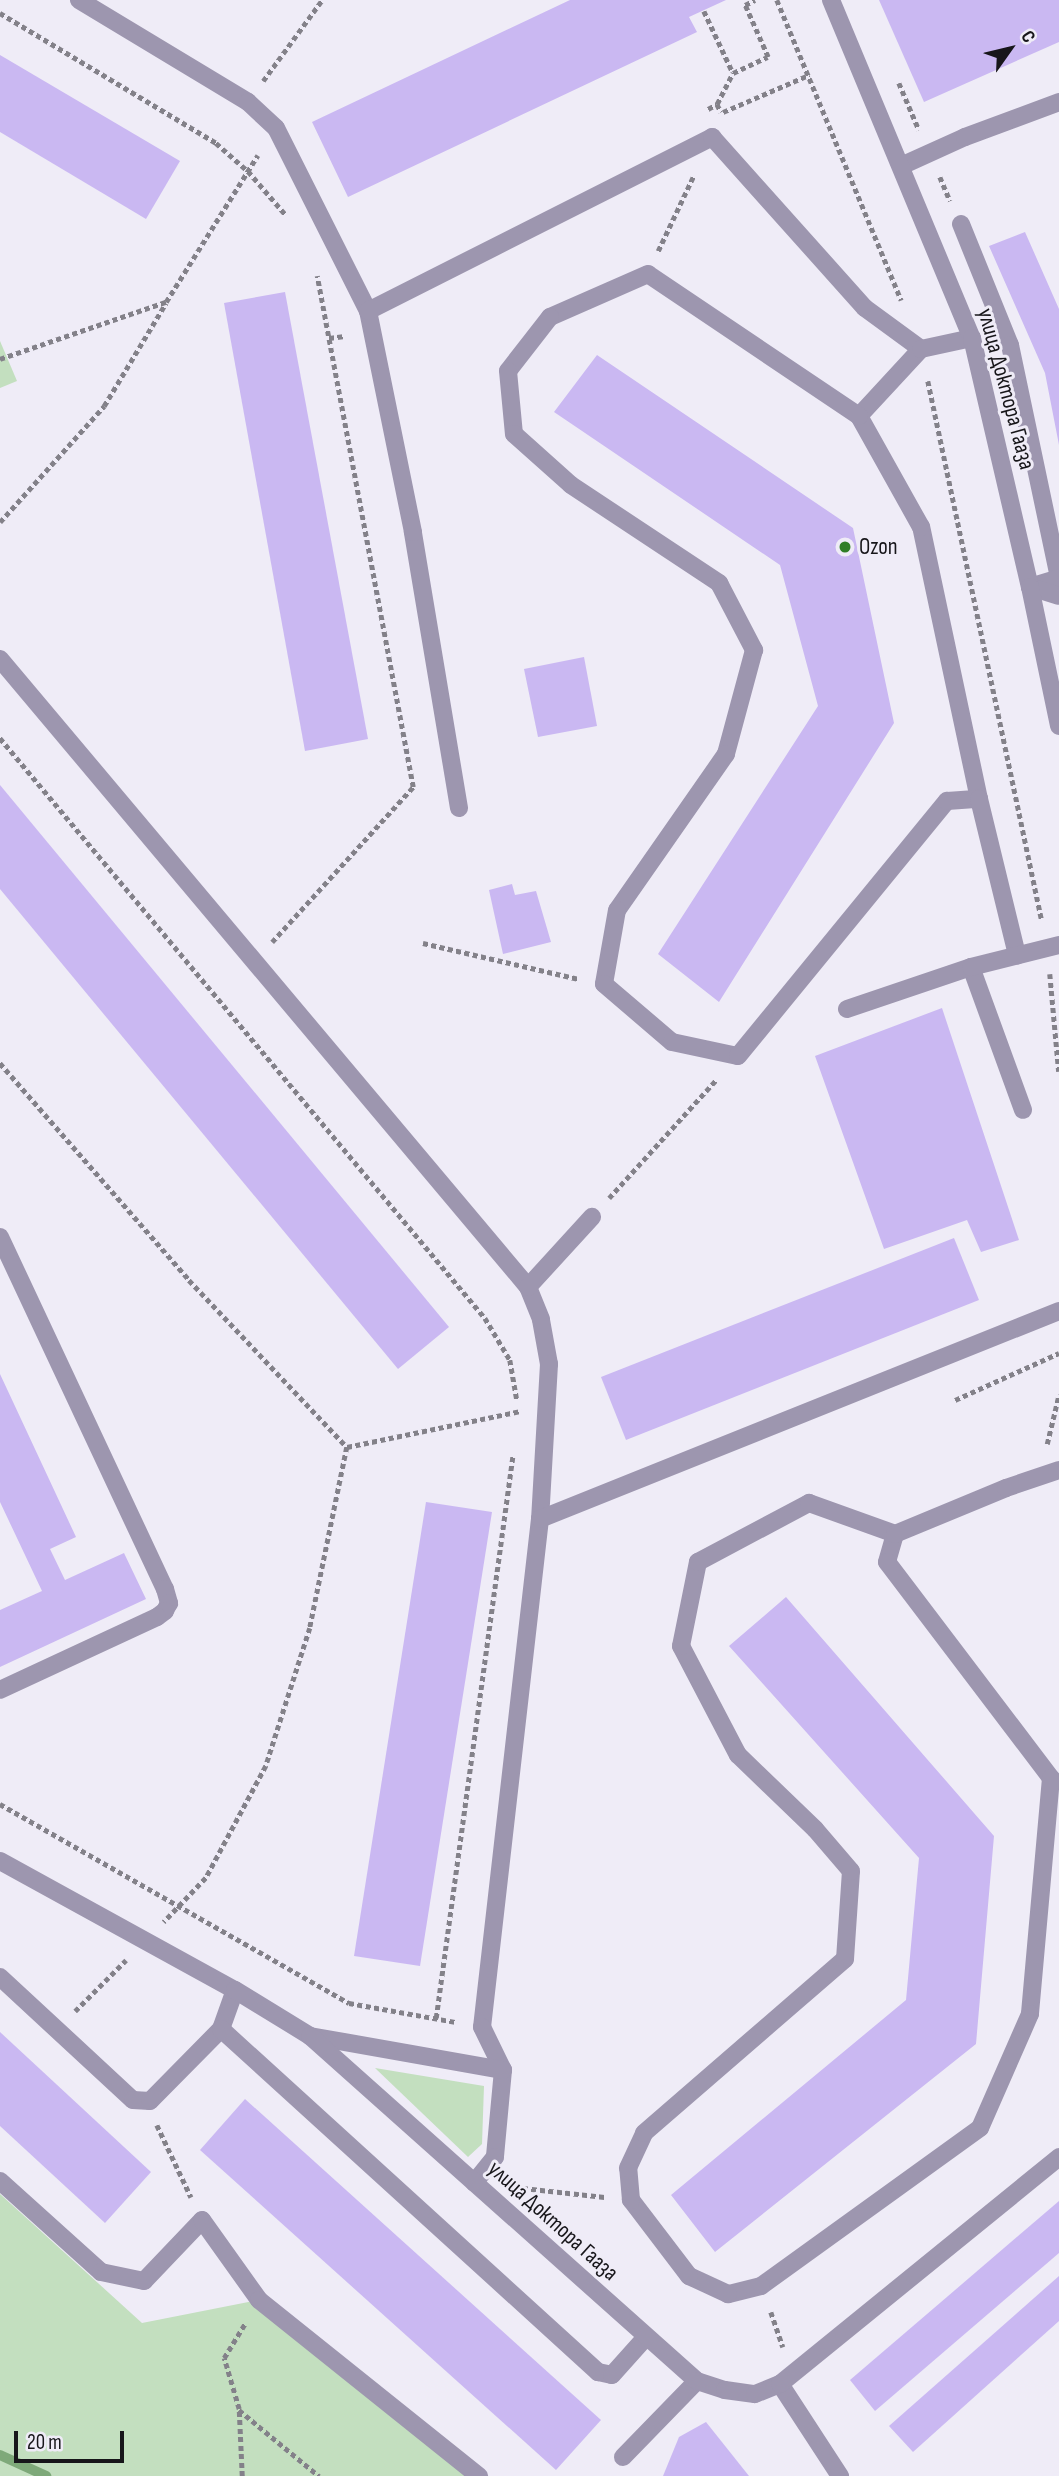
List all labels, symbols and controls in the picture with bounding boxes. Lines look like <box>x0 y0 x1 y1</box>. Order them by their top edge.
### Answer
north arrow <box>975 14 1045 84</box>
text: С <box>1016 27 1040 47</box>
street label: улица Доктора Гааза <box>971 305 1041 473</box>
place label: Ozon <box>859 533 898 561</box>
marker: Ozon <box>837 539 853 555</box>
street label: улица Доктора Гааза <box>482 2155 624 2287</box>
scale bar <box>18 2416 128 2460</box>
text: 20 m <box>27 2430 62 2455</box>

